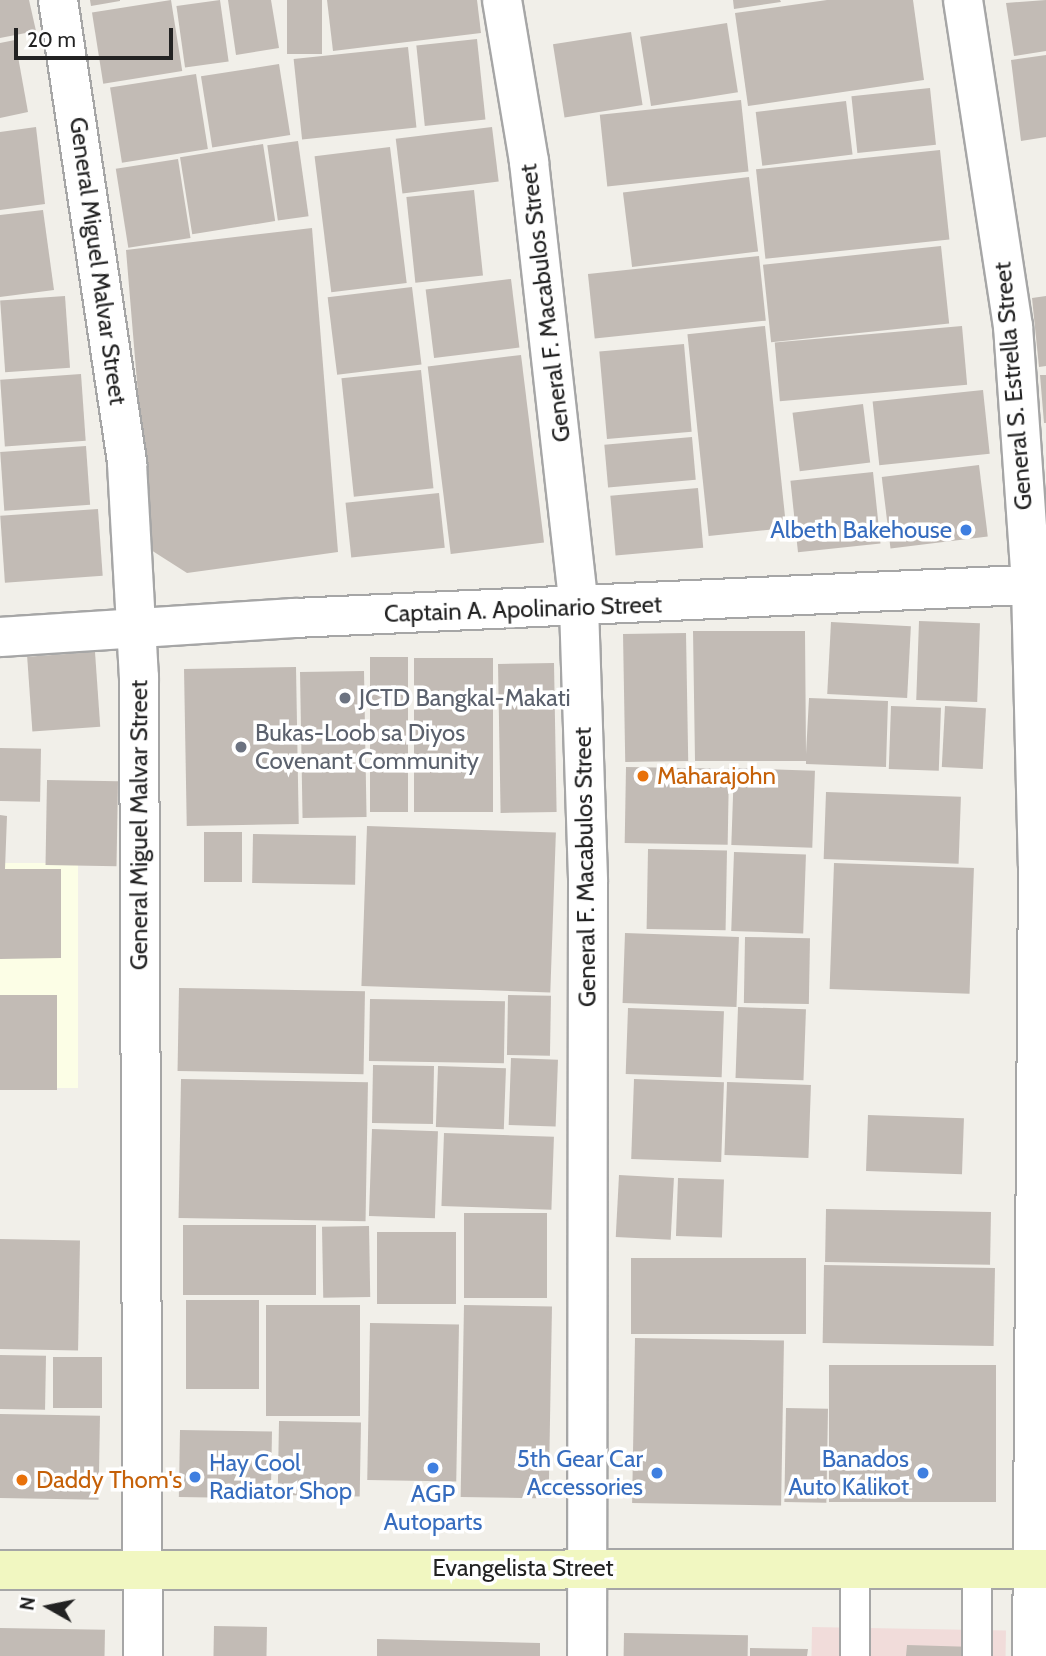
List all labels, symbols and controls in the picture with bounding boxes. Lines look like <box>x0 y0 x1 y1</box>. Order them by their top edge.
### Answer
scale bar <box>18 14 177 58</box>
text: 20 m <box>27 27 76 52</box>
street label: General Miguel Malvar Street <box>64 115 132 407</box>
street label: General F. Macabulos Street <box>514 162 576 444</box>
street label: General S. Estrella Street <box>988 261 1038 511</box>
place label: Albeth Bakehouse <box>770 516 952 544</box>
marker: Albeth Bakehouse <box>958 522 974 538</box>
street label: Captain A. Apolinario Street <box>383 590 663 628</box>
street label: General Miguel Malvar Street <box>125 680 153 970</box>
place label: JCTD Bangkal-Makati <box>359 684 571 712</box>
marker: JCTD Bangkal-Makati <box>337 690 353 706</box>
place label: Bukas-Loob sa Diyos Covenant Community <box>255 719 479 775</box>
street label: General F. Macabulos Street <box>568 727 602 1007</box>
marker: Bukas-Loob sa Diyos Covenant Community <box>233 739 249 755</box>
place label: Maharajohn <box>657 762 776 790</box>
marker: Maharajohn <box>635 768 651 784</box>
place label: 5th Gear Car Accessories <box>517 1445 643 1501</box>
place label: Banados Auto Kalikot <box>788 1445 909 1501</box>
place label: Hay Cool Radiator Shop <box>209 1449 352 1505</box>
marker: AGP Autoparts <box>425 1460 441 1476</box>
marker: 5th Gear Car Accessories <box>649 1465 665 1481</box>
marker: Banados Auto Kalikot <box>915 1465 931 1481</box>
place label: Daddy Thom's <box>36 1466 182 1494</box>
marker: Hay Cool Radiator Shop <box>187 1469 203 1485</box>
marker: Daddy Thom's <box>14 1472 30 1488</box>
place label: AGP Autoparts <box>384 1480 482 1536</box>
street label: Evangelista Street <box>432 1554 614 1582</box>
north arrow <box>14 1572 84 1642</box>
text: N <box>15 1595 40 1612</box>

